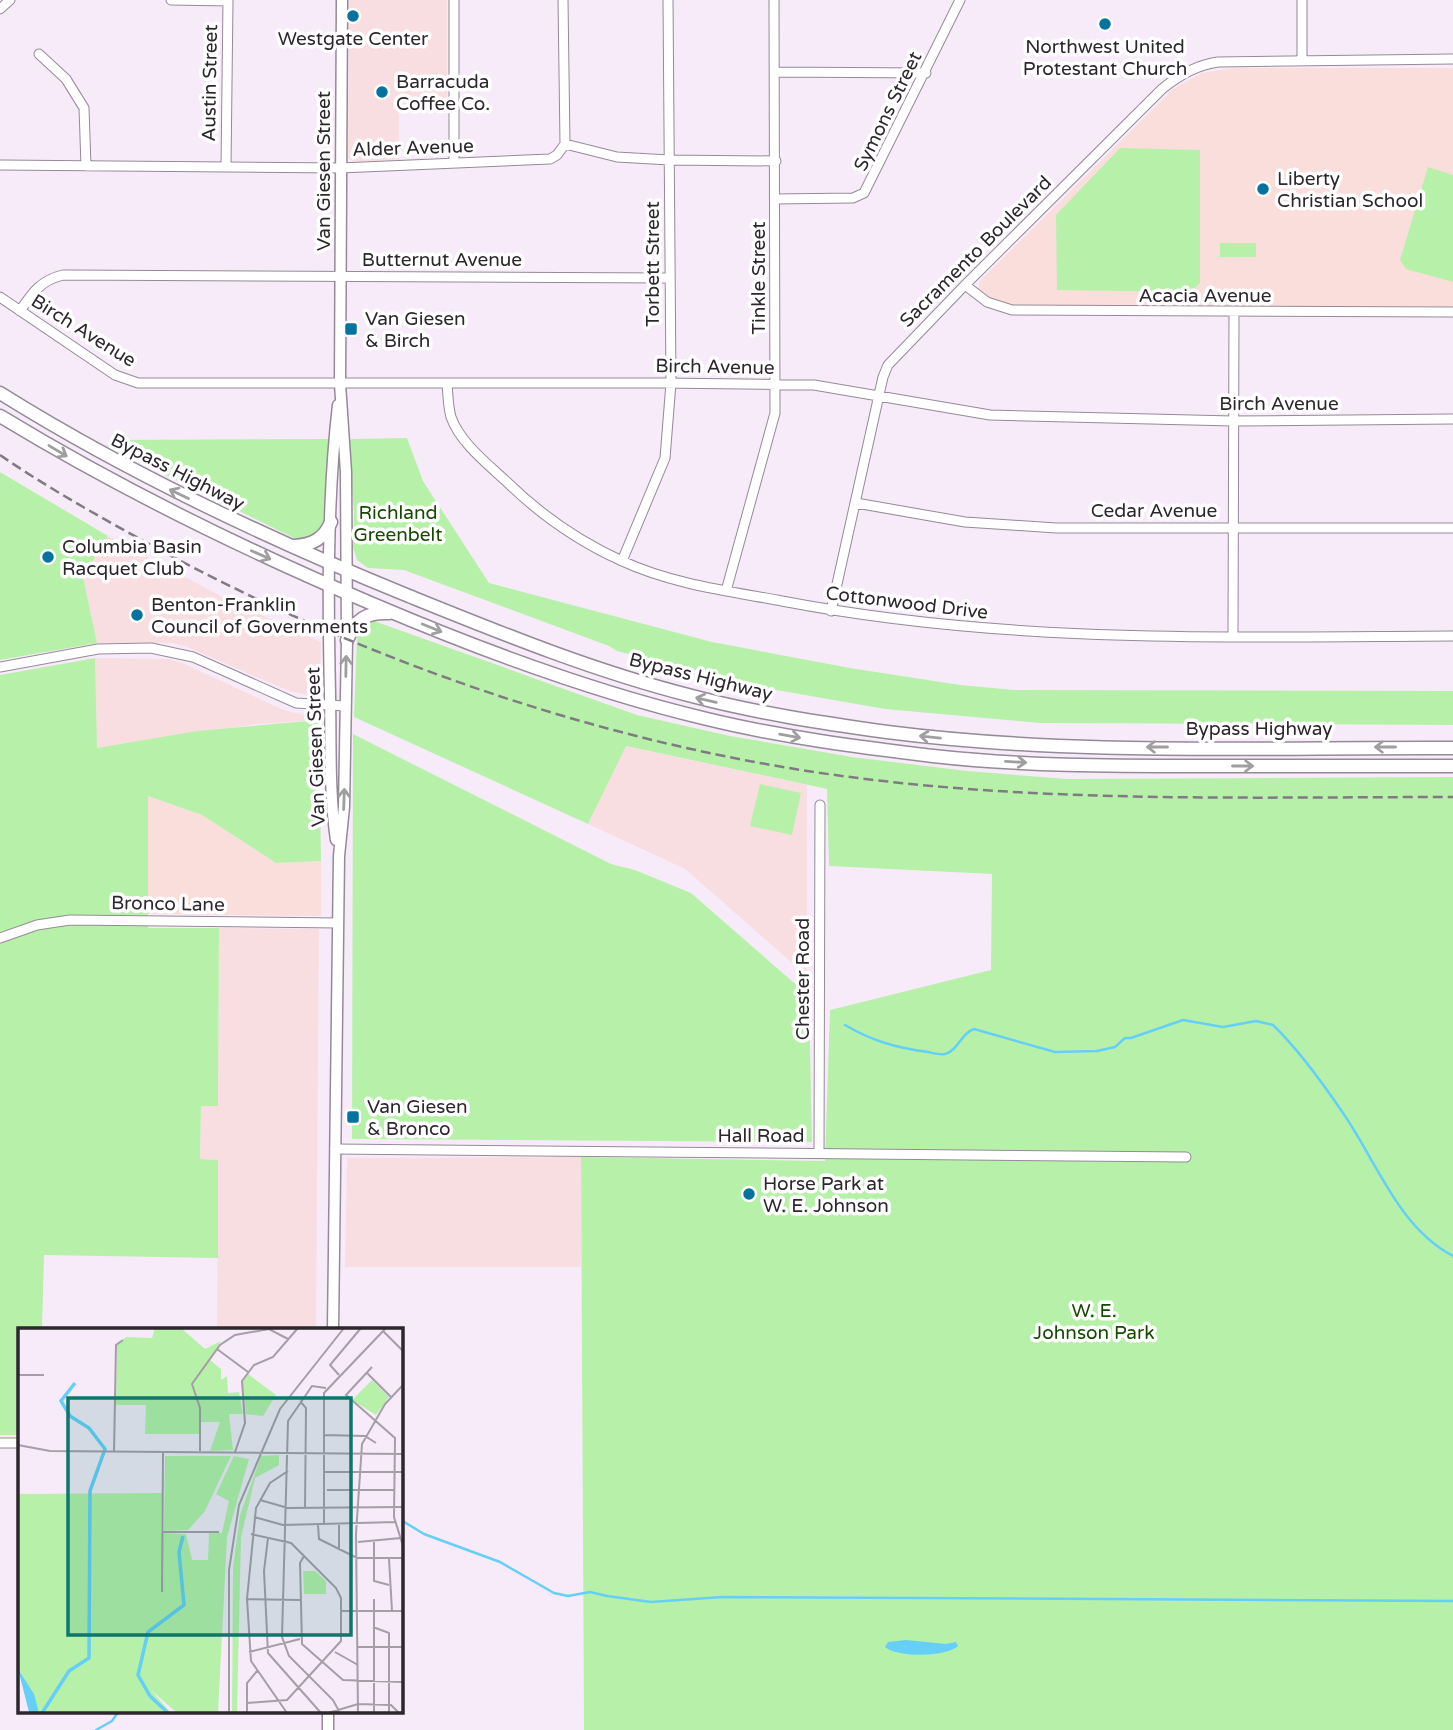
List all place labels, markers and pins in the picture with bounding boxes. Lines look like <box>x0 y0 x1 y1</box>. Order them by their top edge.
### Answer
marker: Westgate Center <box>345 8 361 24</box>
marker: Northwest United Protestant Church <box>1097 16 1113 32</box>
place label: Westgate Center <box>278 28 429 50</box>
place label: Northwest United Protestant Church <box>1023 36 1187 80</box>
place label: Barracuda Coffee Co. <box>396 71 490 115</box>
marker: Barracuda Coffee Co. <box>374 84 390 100</box>
place label: Liberty Christian School <box>1277 168 1423 212</box>
marker: Liberty Christian School <box>1255 181 1271 197</box>
place label: Van Giesen & Birch <box>365 308 466 352</box>
marker: Van Giesen & Birch <box>343 321 359 337</box>
place label: Columbia Basin Racquet Club <box>62 536 202 580</box>
marker: Columbia Basin Racquet Club <box>40 549 56 565</box>
place label: Benton-Franklin Council of Governments <box>151 594 368 638</box>
marker: Benton-Franklin Council of Governments <box>129 607 145 623</box>
place label: Van Giesen & Bronco <box>367 1096 468 1140</box>
marker: Van Giesen & Bronco <box>345 1109 361 1125</box>
place label: Horse Park at W. E. Johnson <box>763 1173 889 1217</box>
marker: Horse Park at W. E. Johnson <box>741 1186 757 1202</box>

